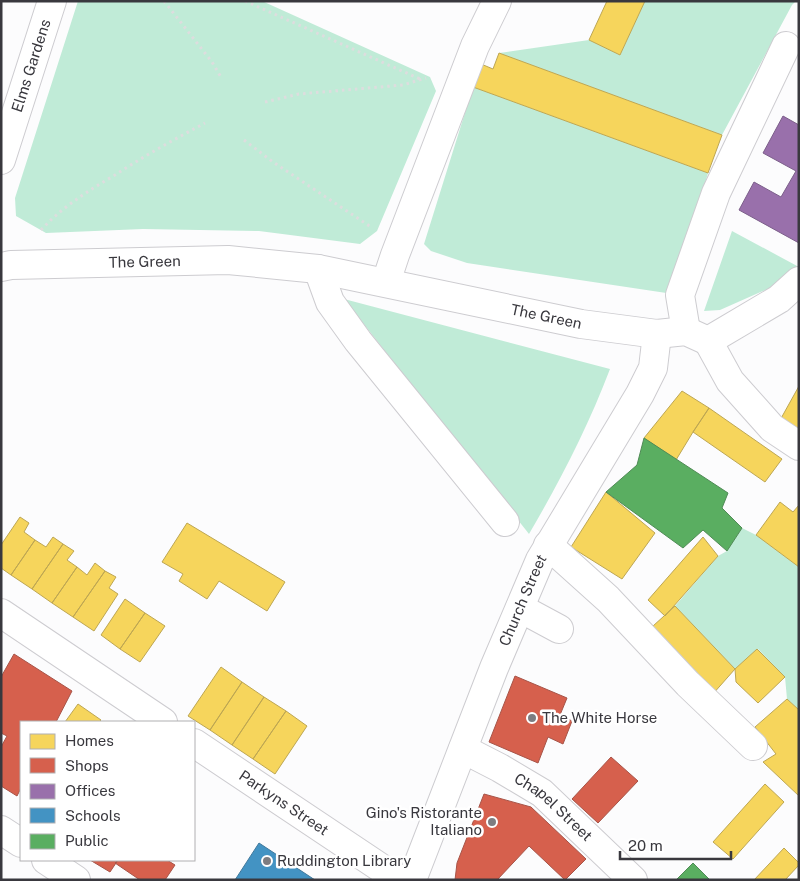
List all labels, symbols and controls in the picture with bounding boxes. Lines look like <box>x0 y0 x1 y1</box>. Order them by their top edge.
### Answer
street label: Elms Gardens <box>8 17 54 114</box>
street label: The Green <box>109 252 181 271</box>
street label: The Green <box>509 301 583 332</box>
street label: Church Street <box>495 551 550 648</box>
place label: The White Horse <box>542 709 657 726</box>
marker: The White Horse <box>526 712 538 724</box>
legend <box>20 721 195 861</box>
text: Homes <box>65 732 114 749</box>
text: Shops <box>65 757 109 774</box>
street label: Parkyns Street <box>236 767 332 839</box>
street label: Chapel Street <box>511 769 596 844</box>
text: Offices <box>65 782 115 799</box>
place label: Gino's Ristorante Italiano <box>366 804 482 838</box>
text: Schools <box>65 807 121 824</box>
marker: Gino's Ristorante Italiano <box>486 816 498 828</box>
scale bar <box>620 828 731 860</box>
text: Public <box>65 832 109 849</box>
text: 20 m <box>628 837 663 854</box>
place label: Ruddington Library <box>277 852 411 869</box>
marker: Ruddington Library <box>261 855 273 867</box>

